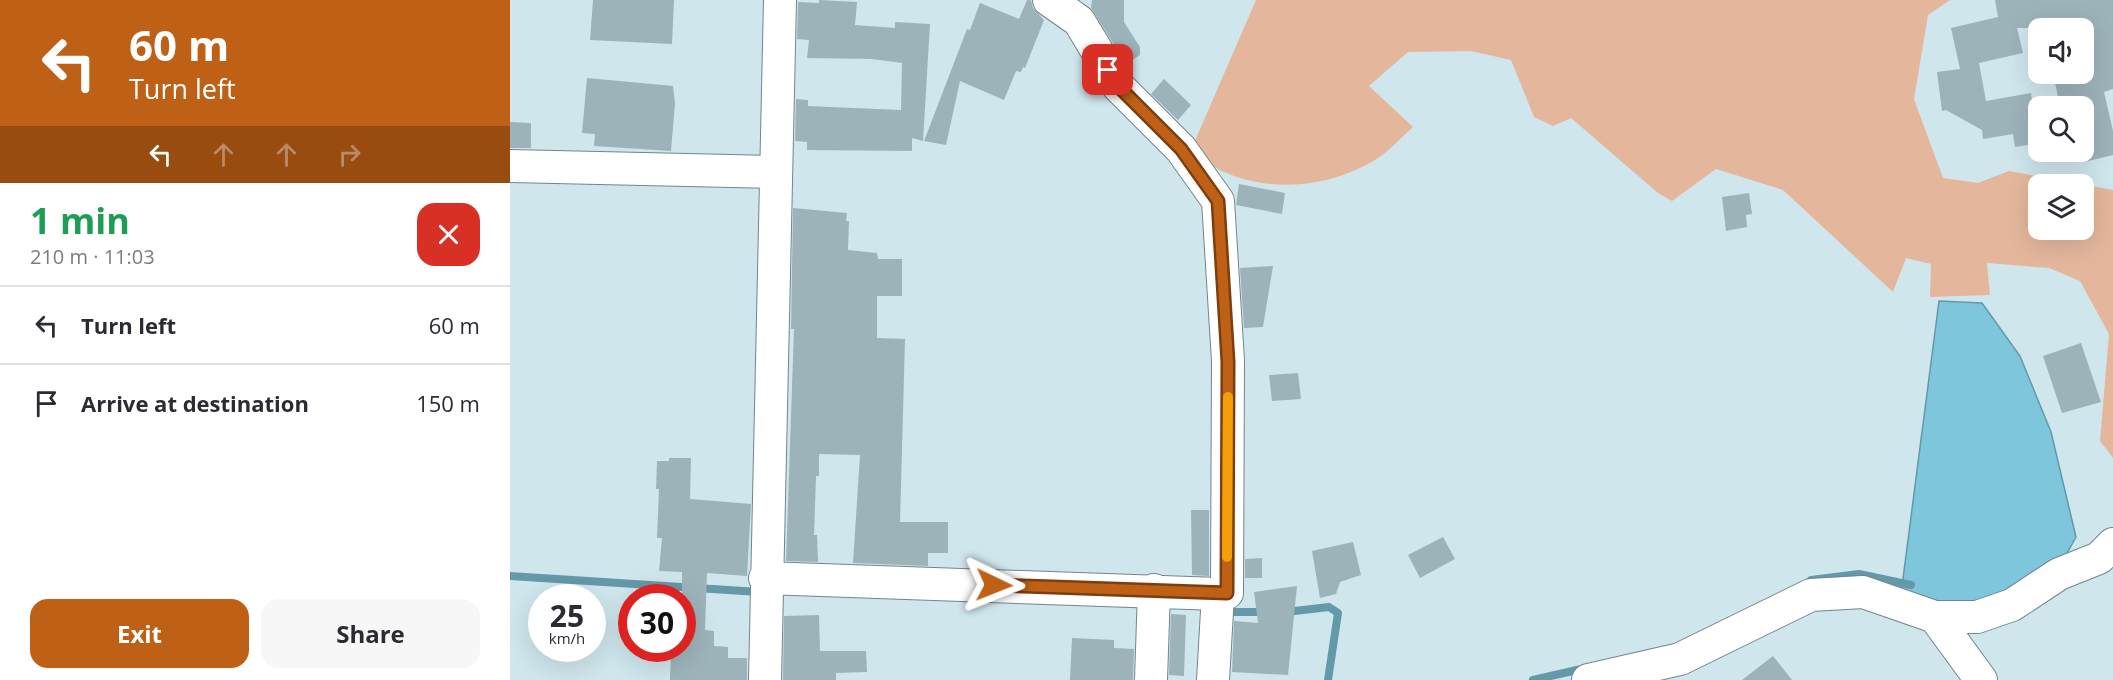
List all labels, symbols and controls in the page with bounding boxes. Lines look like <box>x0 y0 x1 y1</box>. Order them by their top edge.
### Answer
text: 60 m <box>129 16 229 73</box>
map controls <box>2028 18 2094 240</box>
button: sound <box>2028 18 2094 84</box>
icon: left <box>30 24 108 102</box>
pin <box>1082 44 1133 95</box>
icon: arrive <box>1091 53 1124 86</box>
text: Turn left <box>129 70 236 107</box>
button: search <box>2028 96 2094 162</box>
icon: left <box>144 138 177 171</box>
icon: ahead <box>207 138 240 171</box>
icon: ahead <box>270 138 303 171</box>
icon: right <box>333 138 366 171</box>
button: layers <box>2028 174 2094 240</box>
text: 1 min <box>30 196 130 245</box>
button: close <box>417 203 480 266</box>
text: 210 m · 11:03 <box>30 243 155 270</box>
icon: left <box>30 309 63 342</box>
text: Turn left <box>81 310 176 340</box>
text: 60 m <box>429 310 480 340</box>
icon: arrive <box>30 387 63 420</box>
text: Arrive at destination <box>81 388 309 418</box>
text: 150 m <box>416 388 480 418</box>
position arrow <box>962 553 1026 617</box>
speed limit sign: 30 <box>618 584 696 662</box>
text: 25 <box>550 595 584 636</box>
button: Exit <box>30 599 249 668</box>
button: Share <box>261 599 480 668</box>
text: km/h <box>549 628 585 648</box>

